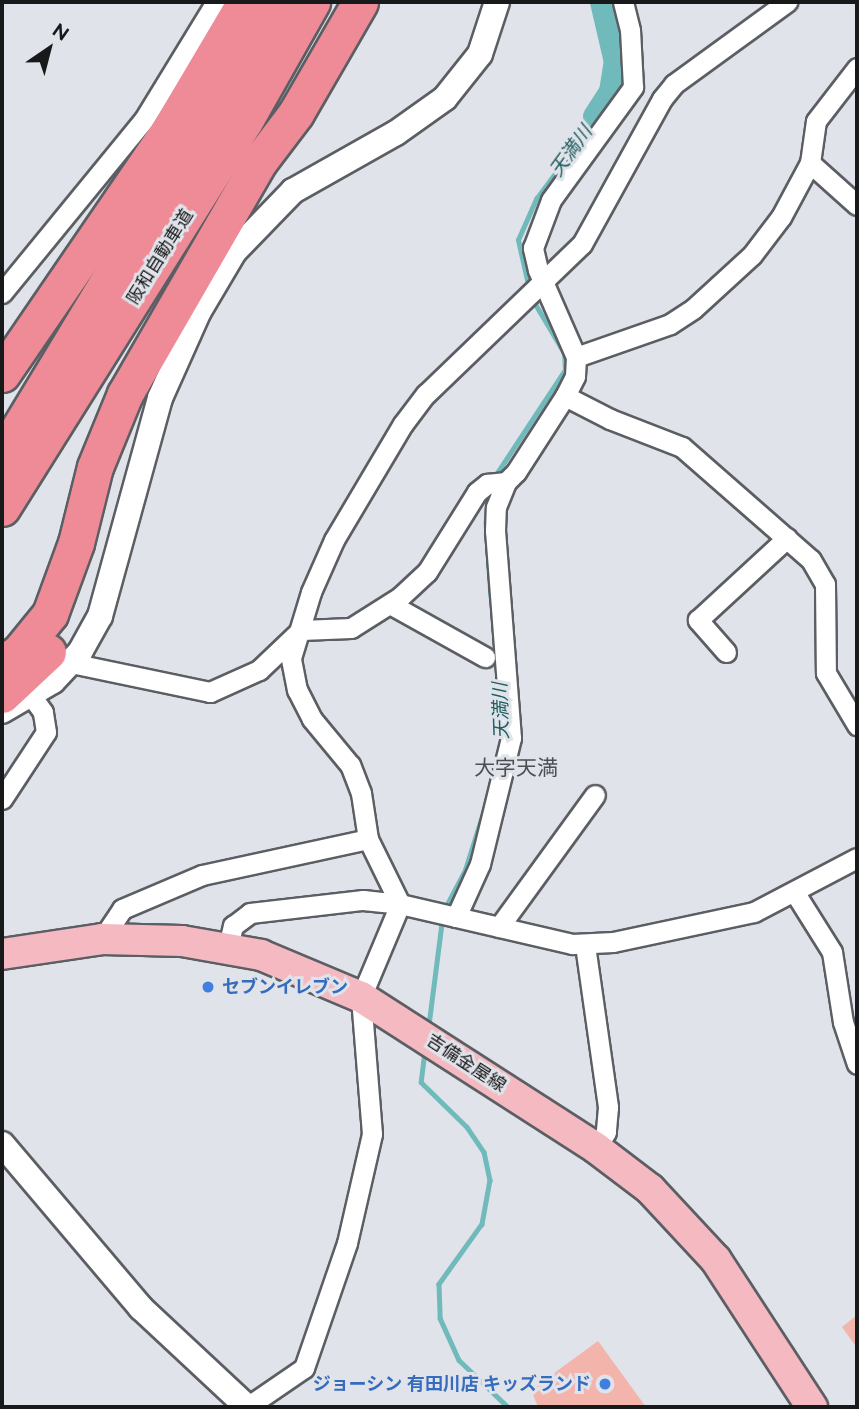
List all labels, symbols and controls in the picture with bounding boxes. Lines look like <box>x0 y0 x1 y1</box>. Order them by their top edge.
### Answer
north arrow <box>14 14 84 84</box>
text: N <box>49 19 73 45</box>
water label: 天満川 <box>545 121 597 181</box>
street label: 阪和自動車道 <box>122 205 198 309</box>
water label: 天満川 <box>489 682 513 740</box>
district label: 大字天満 <box>474 755 558 781</box>
place label: セブンイレブン <box>222 976 348 998</box>
marker: セブンイレブン <box>200 979 216 995</box>
street label: 吉備金屋線 <box>422 1029 510 1097</box>
place label: ジョーシン 有田川店 キッズランド <box>312 1373 591 1395</box>
marker: ジョーシン 有田川店 キッズランド <box>597 1376 613 1392</box>

